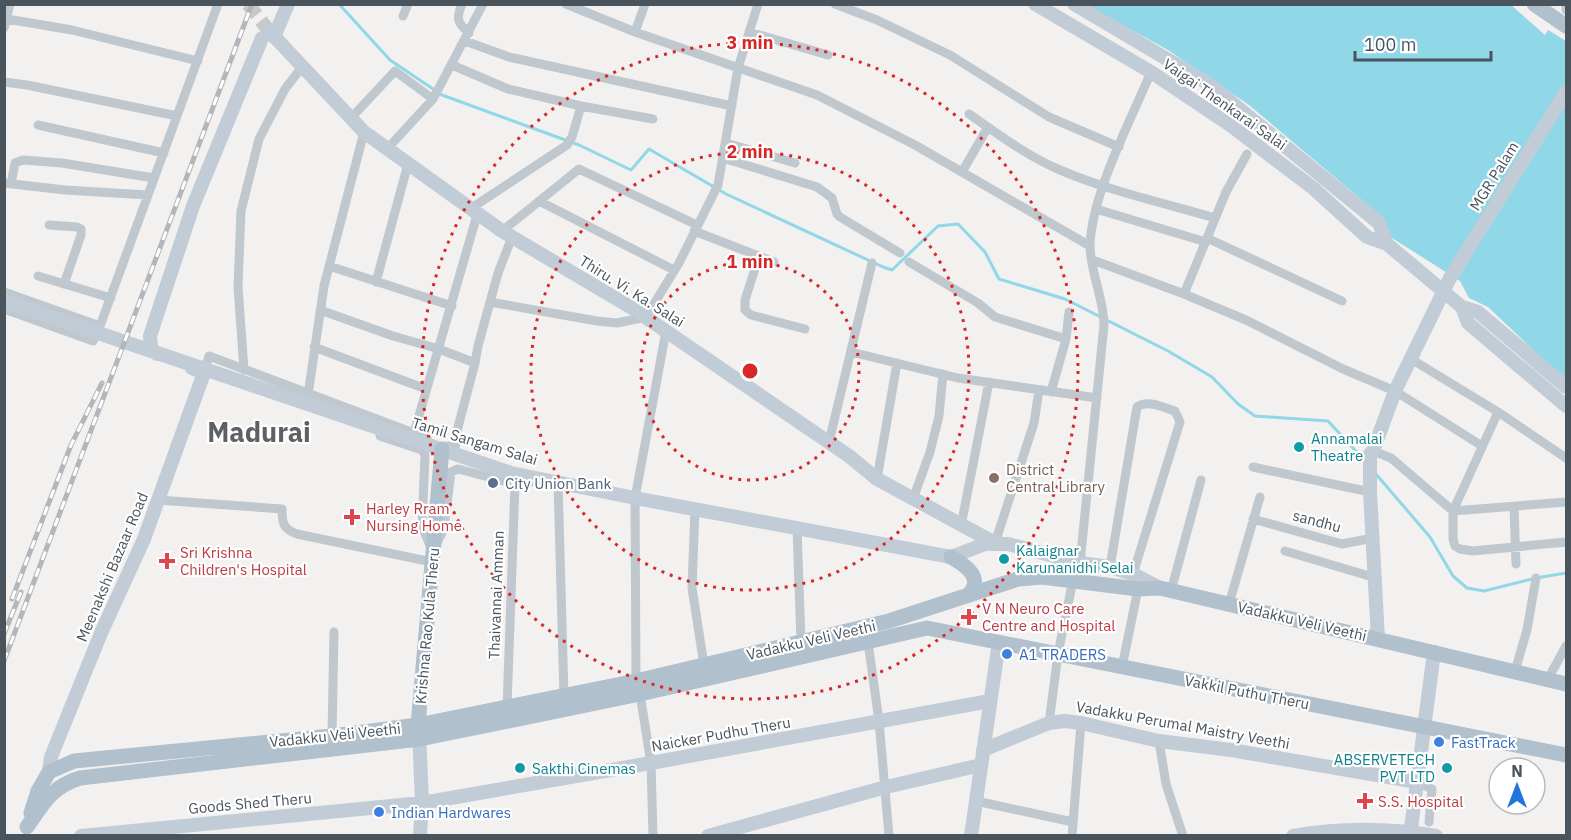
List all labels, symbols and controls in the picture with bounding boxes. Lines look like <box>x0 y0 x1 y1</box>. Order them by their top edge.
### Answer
scale bar <box>1355 24 1492 62</box>
text: 3 min <box>726 31 774 54</box>
text: 100 m <box>1364 33 1416 56</box>
street label: Vaigai Thenkarai Salai <box>1159 54 1291 154</box>
street label: MGR Palam <box>1465 138 1523 214</box>
text: 2 min <box>726 140 774 163</box>
text: 1 min <box>726 250 774 273</box>
street label: Thiru. Vi. Ka. Salai <box>576 251 688 331</box>
centre of rings <box>740 361 760 381</box>
street label: Tamil Sangam Salai <box>410 413 540 469</box>
district label: Madurai <box>207 414 311 449</box>
place label: Annamalai Theatre <box>1311 429 1383 465</box>
marker: Annamalai Theatre <box>1292 440 1306 454</box>
place label: District Central Library <box>1006 460 1105 496</box>
marker: District Central Library <box>987 471 1001 485</box>
place label: City Union Bank <box>505 474 612 493</box>
marker: City Union Bank <box>486 476 500 490</box>
street label: Meenakshi Bazaar Road <box>72 489 152 645</box>
place label: Harley Rram Nursing Home <box>366 499 462 535</box>
street label: sandhu <box>1291 505 1343 537</box>
marker: Harley Rram Nursing Home <box>343 508 361 526</box>
street label: Thaivannai Amman <box>484 530 508 660</box>
place label: Kalaignar Karunanidhi Selai <box>1016 541 1133 577</box>
place label: Sri Krishna Children's Hospital <box>180 543 307 579</box>
street label: Krishna Rao Kula Theru <box>411 547 443 705</box>
marker: Sri Krishna Children's Hospital <box>158 552 176 570</box>
marker: Kalaignar Karunanidhi Selai <box>997 552 1011 566</box>
street label: Vadakku Veli Veethi <box>1236 597 1368 645</box>
place label: V N Neuro Care Centre and Hospital <box>982 599 1115 635</box>
marker: V N Neuro Care Centre and Hospital <box>960 608 978 626</box>
street label: Vadakku Veli Veethi <box>745 616 877 664</box>
place label: A1 TRADERS <box>1019 645 1106 664</box>
marker: A1 TRADERS <box>1000 647 1014 661</box>
street label: Vakkil Puthu Theru <box>1183 671 1311 713</box>
street label: Vadakku Perumal Maistry Veethi <box>1075 697 1291 753</box>
street label: Naicker Pudhu Theru <box>650 712 792 756</box>
street label: Vadakku Veli Veethi <box>268 719 402 751</box>
place label: FastTrack <box>1451 733 1516 752</box>
marker: FastTrack <box>1432 735 1446 749</box>
place label: ABSERVETECH PVT LTD <box>1334 750 1435 786</box>
north arrow <box>1487 756 1547 816</box>
place label: Sakthi Cinemas <box>532 759 636 778</box>
marker: Sakthi Cinemas <box>513 761 527 775</box>
marker: ABSERVETECH PVT LTD <box>1440 761 1454 775</box>
text: N <box>1511 761 1523 781</box>
street label: Goods Shed Theru <box>187 788 313 818</box>
marker: S.S. Hospital <box>1356 792 1374 810</box>
place label: S.S. Hospital <box>1378 792 1463 811</box>
place label: Indian Hardwares <box>391 803 511 822</box>
marker: Indian Hardwares <box>372 805 386 819</box>

